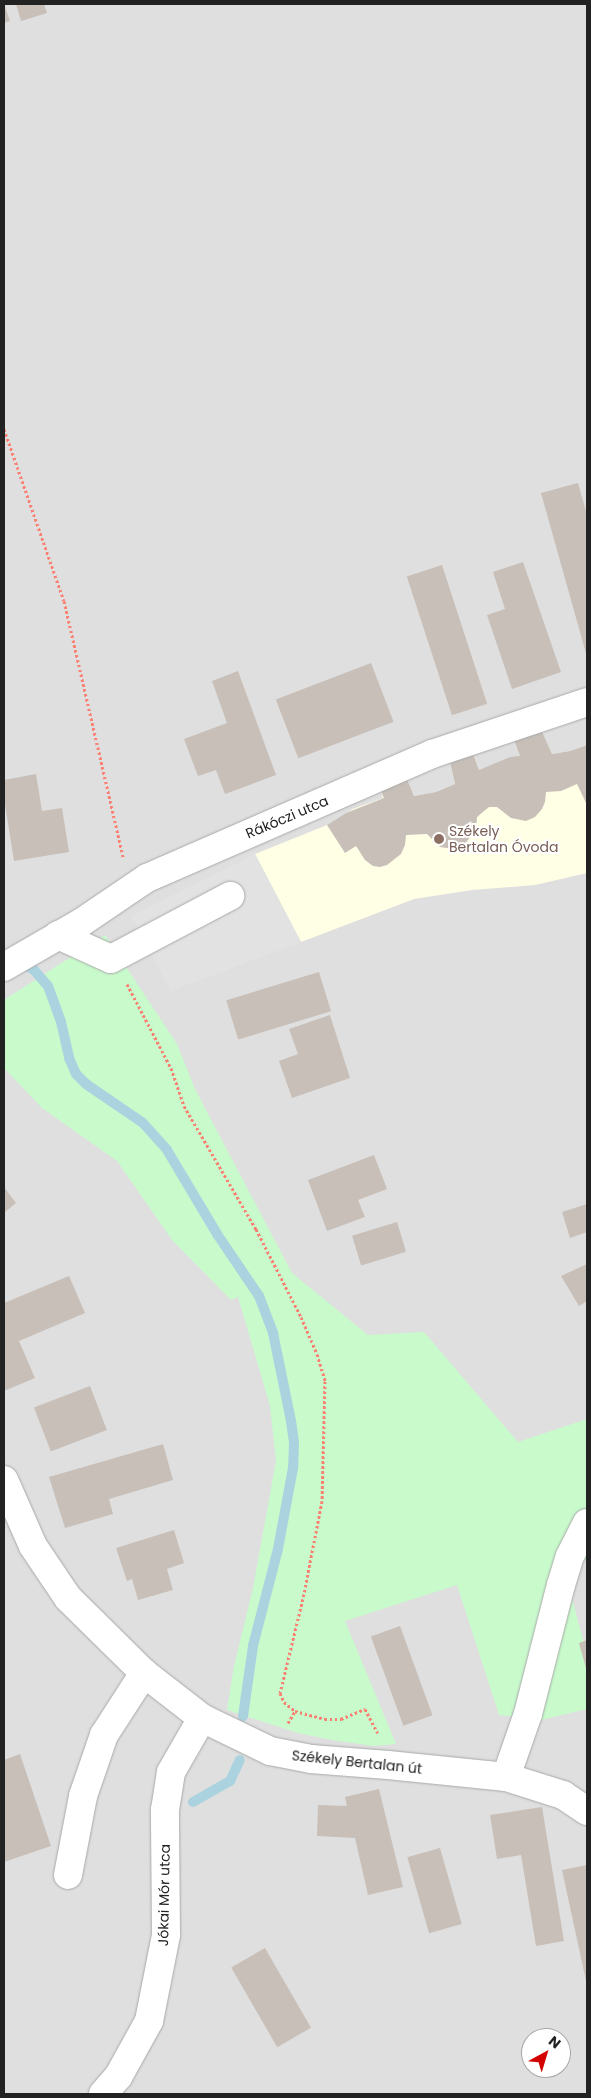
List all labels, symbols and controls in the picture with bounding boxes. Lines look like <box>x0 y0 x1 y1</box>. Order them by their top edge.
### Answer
street label: Rákóczi utca <box>243 792 331 842</box>
place label: Székely Bertalan Óvoda <box>449 823 558 856</box>
marker: Székely Bertalan Óvoda <box>433 833 445 845</box>
street label: Székely Bertalan út <box>291 1747 423 1777</box>
street label: Jókai Mór utca <box>155 1844 173 1946</box>
north arrow <box>521 2028 571 2078</box>
text: N <box>544 2031 565 2053</box>

